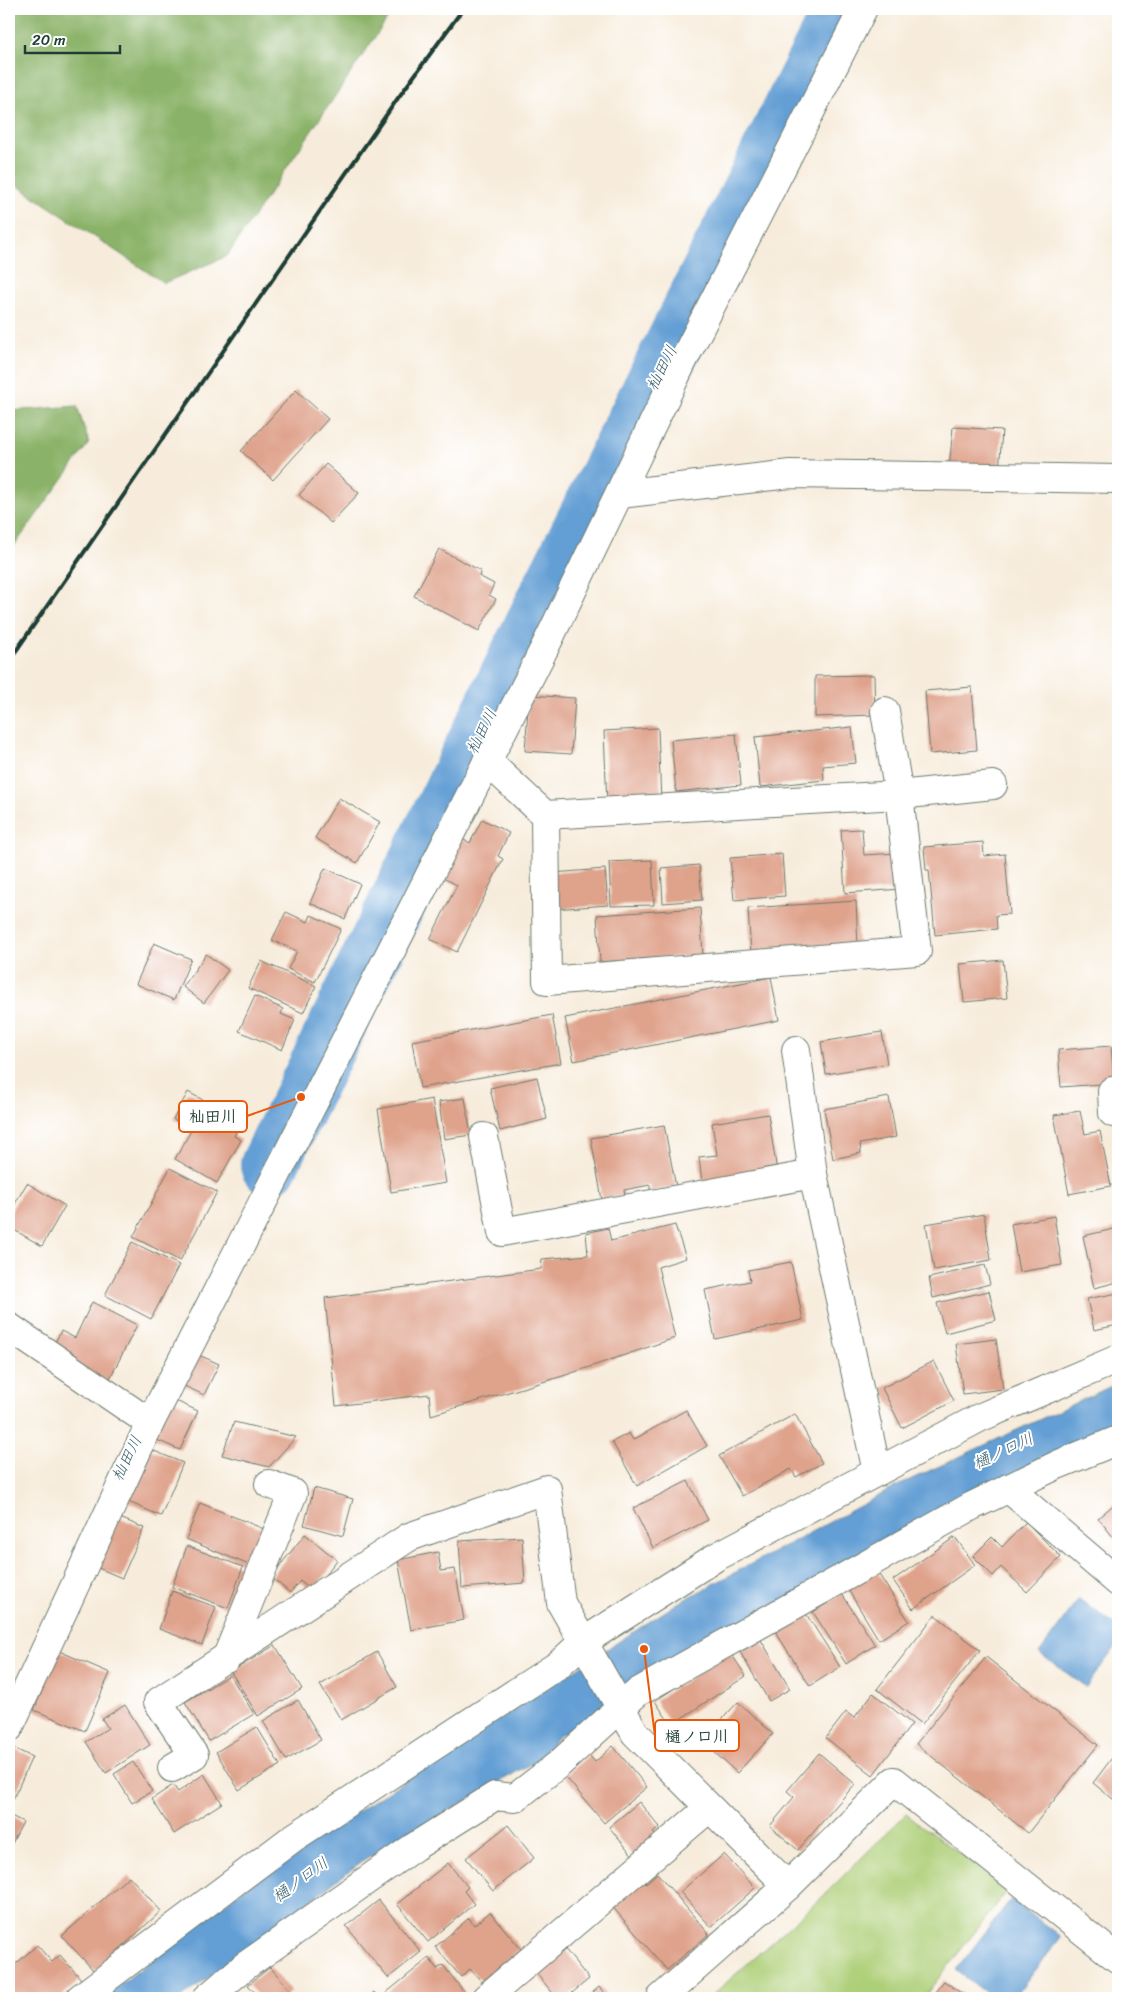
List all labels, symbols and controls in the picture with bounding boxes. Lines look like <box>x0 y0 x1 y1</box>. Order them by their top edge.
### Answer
scale bar <box>25 22 120 54</box>
text: 20 m <box>32 27 66 53</box>
water label: 杣田川 <box>638 340 685 396</box>
water label: 杣田川 <box>458 703 505 759</box>
callout: 杣田川 <box>179 1101 247 1132</box>
text: 杣田川 <box>189 1102 237 1131</box>
water label: 樋ノ口川 <box>968 1424 1038 1477</box>
water label: 杣田川 <box>103 1430 150 1486</box>
callout: 樋ノ口川 <box>655 1720 739 1751</box>
text: 樋ノ口川 <box>665 1722 729 1751</box>
water label: 樋ノ口川 <box>266 1849 335 1910</box>

